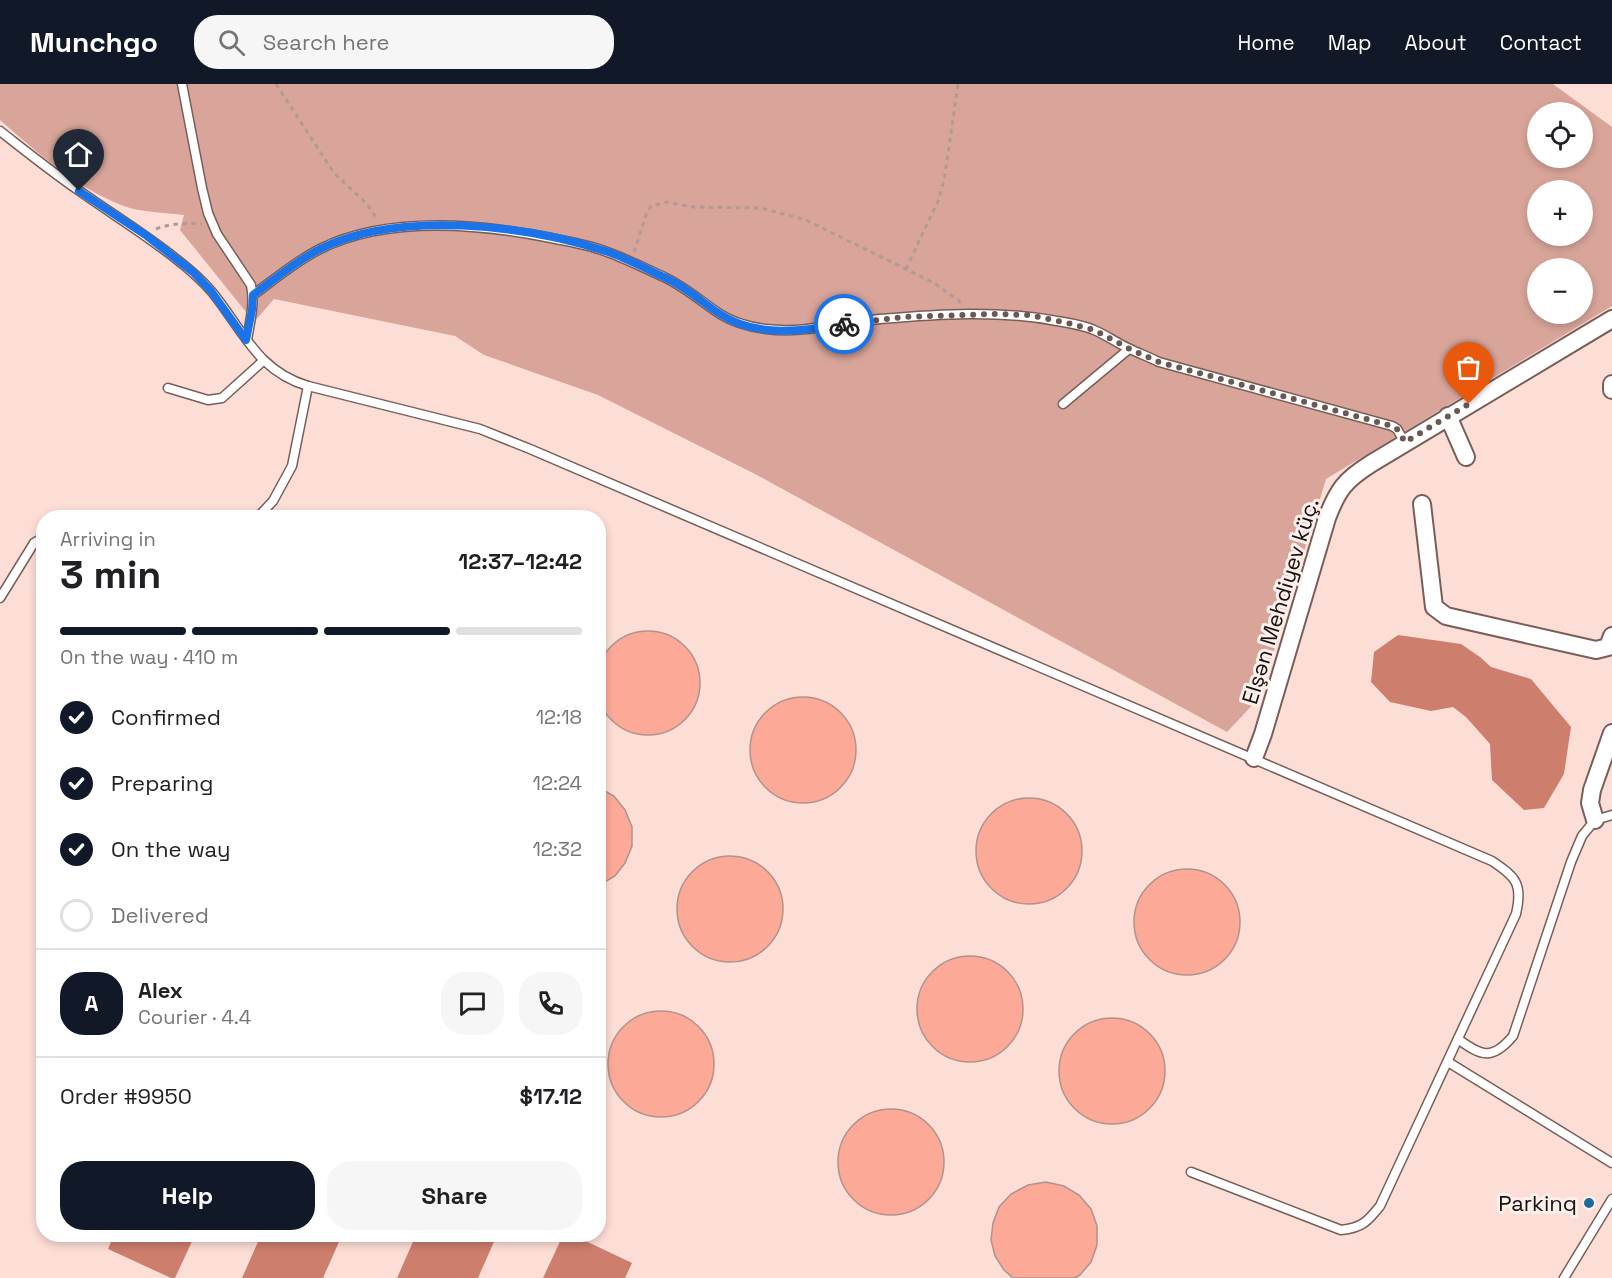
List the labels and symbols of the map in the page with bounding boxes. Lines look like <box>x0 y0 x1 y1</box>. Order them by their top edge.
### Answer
pin <box>53 129 104 191</box>
courier <box>814 294 874 354</box>
pin <box>1443 342 1494 404</box>
street label: Elşən Mehdiyev küç. <box>1235 495 1325 707</box>
place label: Parkinq <box>1498 1189 1577 1217</box>
marker: Parkinq <box>1582 1196 1596 1210</box>

